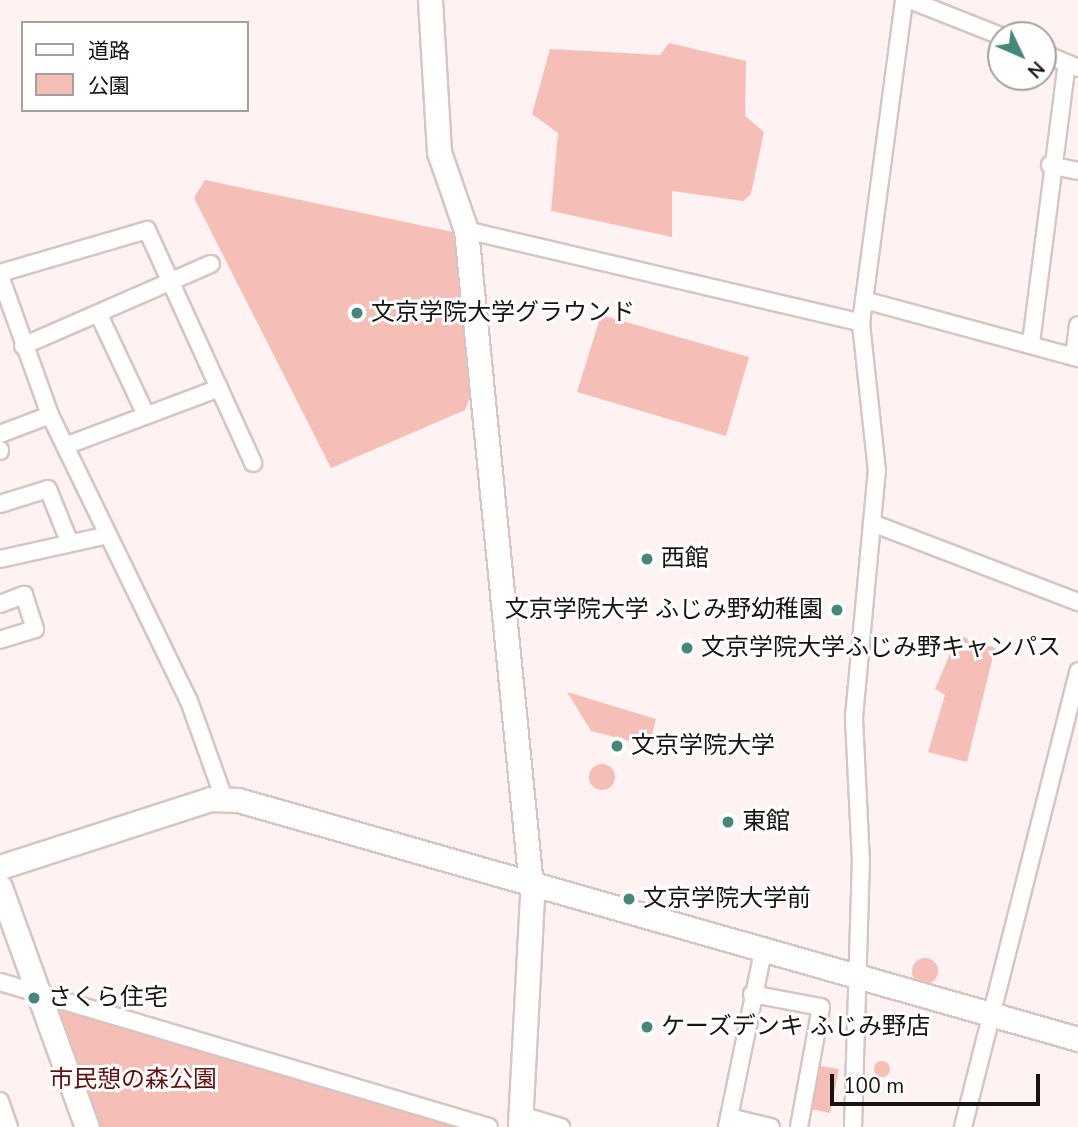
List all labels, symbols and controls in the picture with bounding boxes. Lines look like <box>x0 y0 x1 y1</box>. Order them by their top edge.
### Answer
legend <box>21 21 248 112</box>
north arrow <box>987 21 1057 91</box>
text: 道路 <box>88 37 130 65</box>
text: N <box>1021 55 1050 83</box>
text: 公園 <box>88 72 130 100</box>
place label: 文京学院大学グラウンド <box>371 299 635 327</box>
marker: 文京学院大学グラウンド <box>349 305 365 321</box>
place label: 西館 <box>661 545 709 573</box>
marker: 西館 <box>639 551 655 567</box>
place label: 文京学院大学 ふじみ野幼稚園 <box>505 596 823 624</box>
marker: 文京学院大学 ふじみ野幼稚園 <box>829 602 845 618</box>
place label: 文京学院大学ふじみ野キャンパス <box>701 634 1061 662</box>
marker: 文京学院大学ふじみ野キャンパス <box>679 640 695 656</box>
place label: 文京学院大学 <box>631 732 775 760</box>
marker: 文京学院大学 <box>609 738 625 754</box>
place label: 東館 <box>742 808 790 836</box>
marker: 東館 <box>720 814 736 830</box>
place label: 文京学院大学前 <box>643 885 811 913</box>
marker: 文京学院大学前 <box>621 891 637 907</box>
place label: さくら住宅 <box>48 984 168 1012</box>
marker: さくら住宅 <box>26 990 42 1006</box>
place label: ケーズデンキ ふじみ野店 <box>661 1013 931 1041</box>
marker: ケーズデンキ ふじみ野店 <box>639 1019 655 1035</box>
scale bar <box>833 1060 1043 1104</box>
park label: 市民憩の森公園 <box>49 1066 217 1094</box>
text: 100 m <box>843 1072 904 1100</box>

